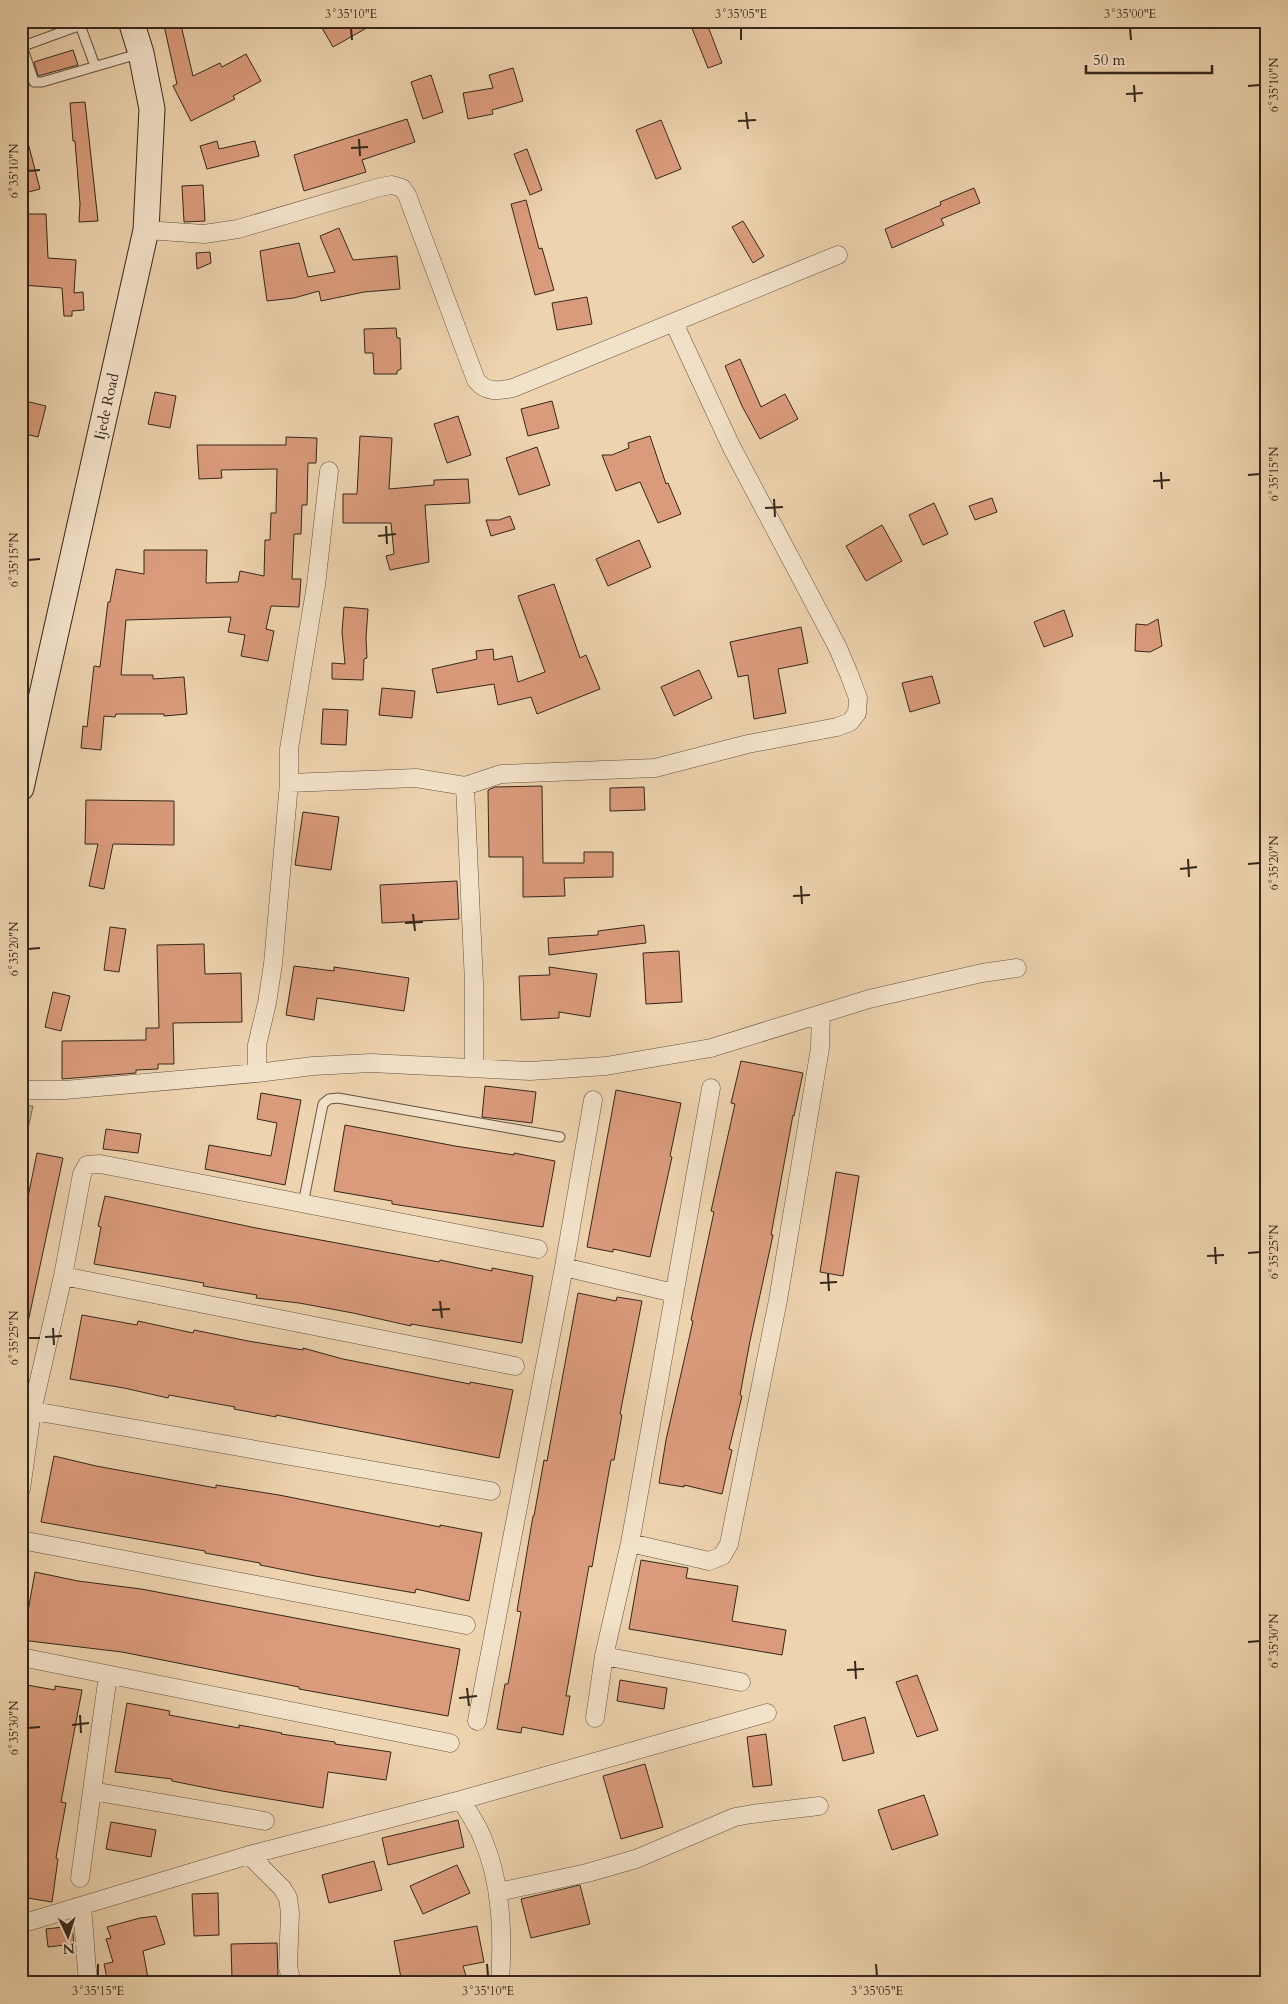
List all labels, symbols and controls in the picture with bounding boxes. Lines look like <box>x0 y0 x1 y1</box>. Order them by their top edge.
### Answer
text: 3°35'10"E <box>325 6 377 22</box>
text: 3°35'05"E <box>715 6 767 22</box>
text: 3°35'00"E <box>1104 6 1156 22</box>
scale bar <box>1086 42 1212 74</box>
text: 50 m <box>1093 50 1125 70</box>
text: 6°35'10"N <box>1266 57 1282 112</box>
text: 6°35'10"N <box>6 143 22 198</box>
street label: Ijede Road <box>89 371 124 442</box>
text: 6°35'15"N <box>1266 446 1282 501</box>
text: 6°35'15"N <box>6 532 22 587</box>
text: 6°35'20"N <box>1266 835 1282 890</box>
text: 6°35'20"N <box>6 921 22 976</box>
text: 6°35'25"N <box>1266 1224 1282 1279</box>
text: 6°35'25"N <box>6 1310 22 1365</box>
text: 6°35'30"N <box>1266 1613 1282 1668</box>
text: 6°35'30"N <box>6 1700 22 1755</box>
north arrow <box>42 1912 92 1962</box>
text: N <box>62 1939 76 1958</box>
text: 3°35'15"E <box>72 1983 124 1999</box>
text: 3°35'10"E <box>462 1983 514 1999</box>
text: 3°35'05"E <box>851 1983 903 1999</box>

